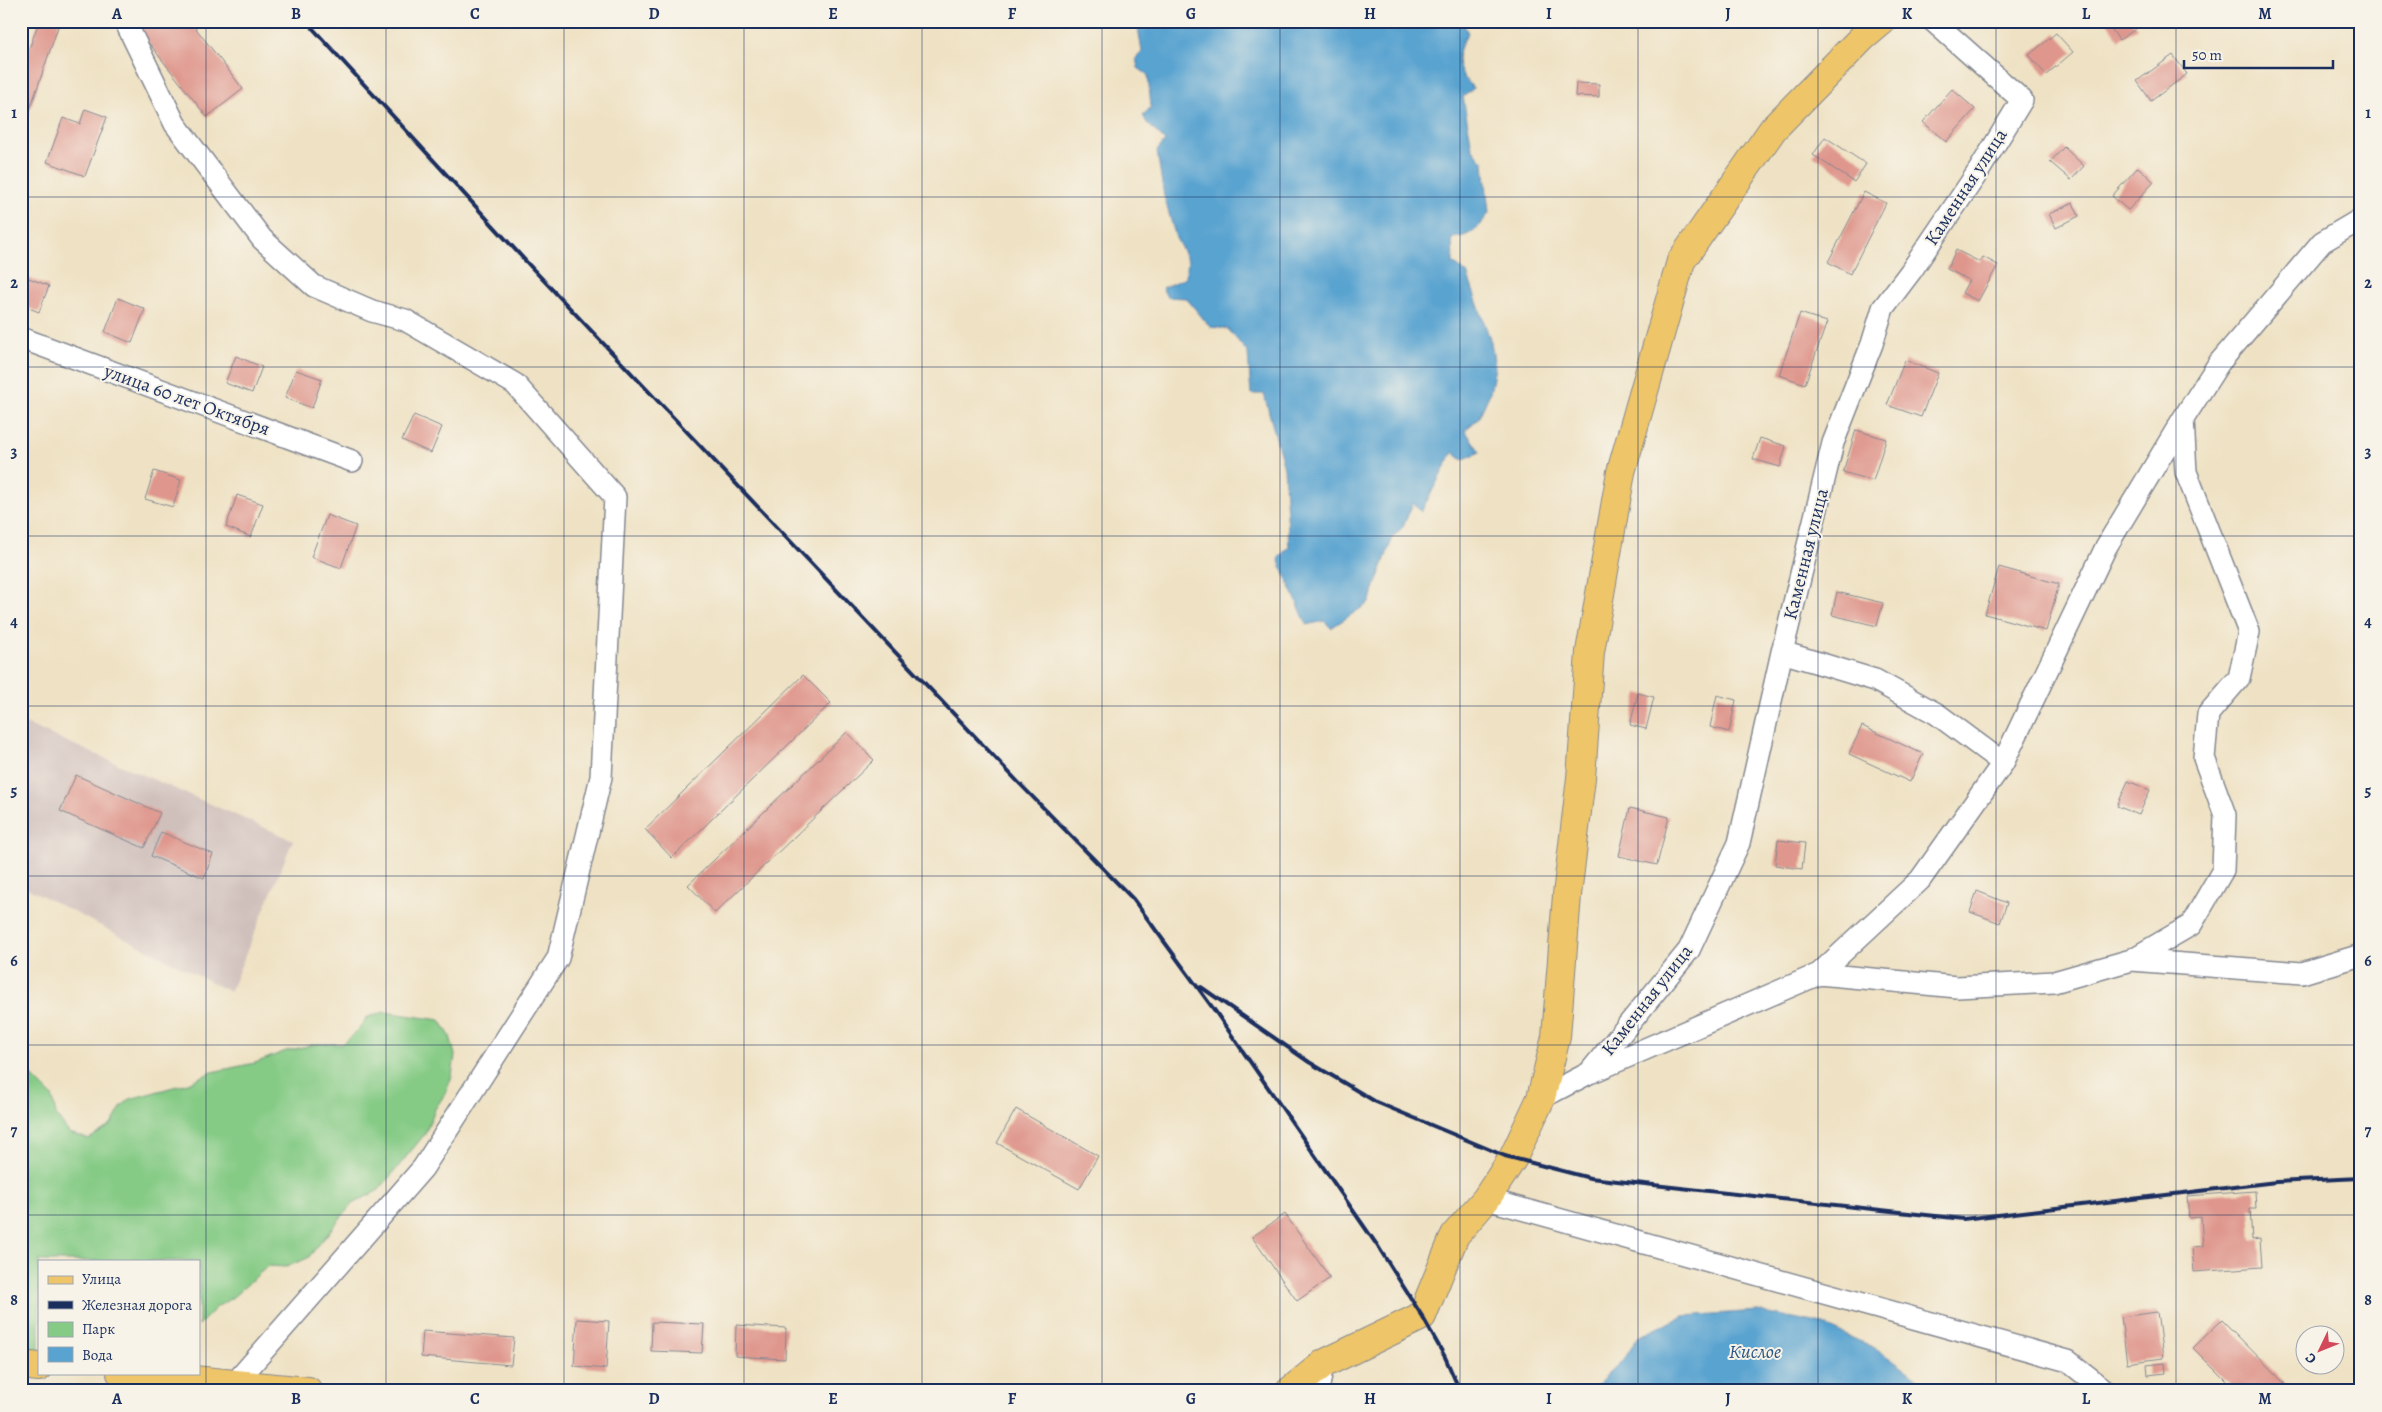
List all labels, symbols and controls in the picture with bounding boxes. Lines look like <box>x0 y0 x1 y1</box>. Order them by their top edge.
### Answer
text: A <box>111 3 123 25</box>
text: B <box>291 3 301 25</box>
text: C <box>470 3 480 25</box>
text: D <box>648 3 660 25</box>
text: E <box>828 3 838 25</box>
text: F <box>1008 3 1017 25</box>
text: G <box>1186 3 1196 25</box>
text: H <box>1364 3 1376 25</box>
text: I <box>1546 3 1552 25</box>
text: J <box>1725 3 1731 25</box>
text: K <box>1902 3 1913 25</box>
text: L <box>2082 3 2091 25</box>
text: M <box>2258 3 2272 25</box>
scale bar <box>2184 38 2333 70</box>
text: 50 m <box>2192 45 2222 65</box>
text: 1 <box>11 102 17 124</box>
text: 1 <box>2365 102 2371 124</box>
street label: Каменная улица <box>1918 123 2014 250</box>
text: 2 <box>10 272 18 294</box>
text: 2 <box>2364 272 2372 294</box>
street label: улица 60 лет Октября <box>100 358 274 442</box>
text: 3 <box>11 441 18 463</box>
text: 3 <box>2365 441 2372 463</box>
street label: Каменная улица <box>1777 485 1835 622</box>
text: 4 <box>10 611 18 633</box>
text: 4 <box>2364 611 2372 633</box>
text: 5 <box>11 780 18 802</box>
text: 5 <box>2365 780 2372 802</box>
street label: Каменная улица <box>1595 939 1699 1061</box>
text: 6 <box>10 950 18 972</box>
text: 6 <box>2364 950 2372 972</box>
text: 7 <box>11 1120 18 1142</box>
text: 7 <box>2365 1120 2372 1142</box>
legend <box>38 1260 200 1374</box>
text: Улица <box>82 1269 121 1289</box>
text: 8 <box>10 1289 18 1311</box>
text: 8 <box>2364 1289 2372 1311</box>
text: Железная дорога <box>82 1295 192 1315</box>
text: Парк <box>82 1319 115 1339</box>
north arrow <box>2294 1324 2344 1374</box>
water label: Кислое <box>1729 1338 1781 1365</box>
text: Вода <box>82 1345 113 1365</box>
text: С <box>2301 1349 2321 1368</box>
text: A <box>111 1388 123 1410</box>
text: B <box>291 1388 301 1410</box>
text: C <box>470 1388 480 1410</box>
text: D <box>648 1388 660 1410</box>
text: E <box>828 1388 838 1410</box>
text: F <box>1008 1388 1017 1410</box>
text: G <box>1186 1388 1196 1410</box>
text: H <box>1364 1388 1376 1410</box>
text: I <box>1546 1388 1552 1410</box>
text: J <box>1725 1388 1731 1410</box>
text: K <box>1902 1388 1913 1410</box>
text: L <box>2082 1388 2091 1410</box>
text: M <box>2258 1388 2272 1410</box>

